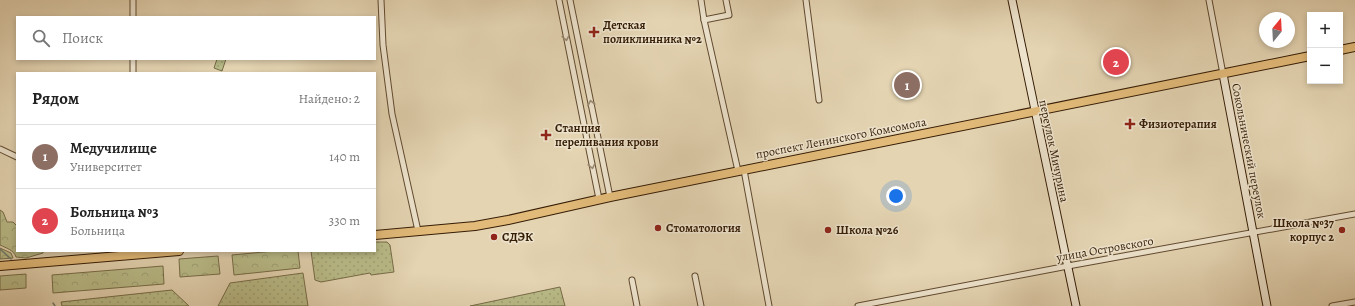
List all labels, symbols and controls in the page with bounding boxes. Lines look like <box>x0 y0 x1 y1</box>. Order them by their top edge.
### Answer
north arrow <box>1259 12 1295 48</box>
map controls <box>1307 12 1343 84</box>
button: + <box>1307 12 1343 48</box>
search box <box>16 16 376 60</box>
place label: Детская поликлинника №2 <box>603 17 702 47</box>
marker: Детская поликлинника №2 <box>588 26 600 38</box>
icon: search <box>30 27 52 49</box>
text: Поиск <box>62 28 103 48</box>
one-way arrow <box>562 35 570 41</box>
pin: 2 <box>1103 47 1129 77</box>
button: − <box>1307 48 1343 84</box>
pin: 1 <box>894 70 920 100</box>
street label: Сокольнический переулок <box>1228 82 1270 220</box>
text: Рядом <box>32 87 79 110</box>
text: Найдено: 2 <box>299 90 360 107</box>
street label: переулок Мичурина <box>1035 98 1073 204</box>
one-way arrow <box>587 100 596 107</box>
street label: проспект Ленинского Комсомола <box>754 114 928 162</box>
place label: Физиотерапия <box>1139 116 1217 132</box>
marker: Физиотерапия <box>1124 118 1136 130</box>
place label: Станция переливания крови <box>555 120 659 150</box>
marker: Станция переливания крови <box>540 129 552 141</box>
text: Медучилище <box>70 138 157 158</box>
text: 1 <box>43 148 47 165</box>
text: 140 m <box>329 148 360 165</box>
text: Университет <box>70 158 142 175</box>
one-way arrow <box>588 163 596 169</box>
your location <box>886 186 906 206</box>
text: Больница №3 <box>70 202 159 222</box>
text: 2 <box>42 212 48 229</box>
text: 330 m <box>329 212 360 229</box>
place label: Школа №37 корпус 2 <box>1273 215 1335 245</box>
place label: Стоматология <box>666 220 741 236</box>
text: Больница <box>70 222 125 239</box>
place label: Школа №26 <box>836 222 899 238</box>
marker: Стоматология <box>653 223 663 233</box>
marker: Школа №26 <box>823 225 833 235</box>
marker: Школа №37 корпус 2 <box>1337 225 1347 235</box>
place label: СДЭК <box>502 229 533 245</box>
marker: СДЭК <box>489 232 499 242</box>
street label: улица Островского <box>1054 233 1155 266</box>

